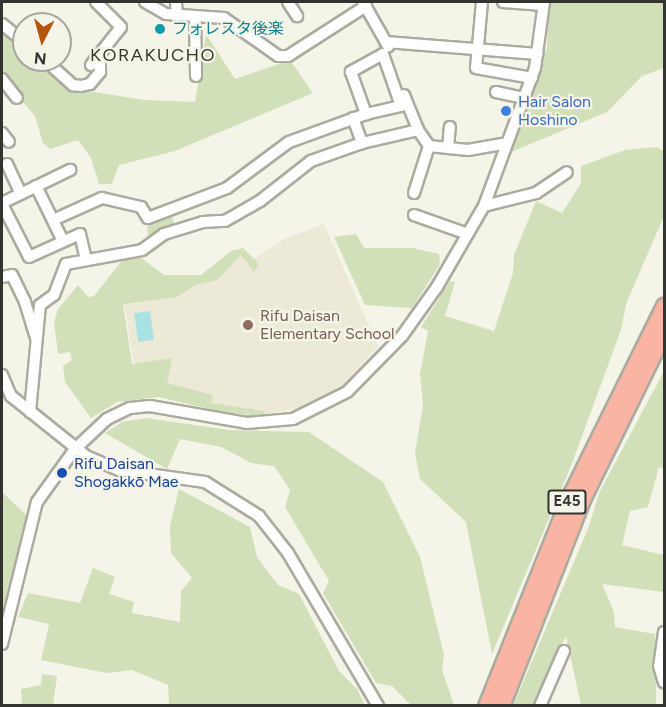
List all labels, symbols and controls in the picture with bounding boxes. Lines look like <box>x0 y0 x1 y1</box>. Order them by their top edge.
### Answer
north arrow <box>12 12 72 72</box>
place label: フォレスタ後楽 <box>172 19 284 39</box>
marker: フォレスタ後楽 <box>153 22 167 36</box>
district label: KORAKUCHO <box>90 44 216 66</box>
text: N <box>33 48 47 69</box>
place label: Hair Salon Hoshino <box>518 92 591 130</box>
marker: Hair Salon Hoshino <box>499 104 513 118</box>
place label: Rifu Daisan Elementary School <box>260 306 394 344</box>
marker: Rifu Daisan Elementary School <box>241 318 255 332</box>
place label: Rifu Daisan Shogakkō Mae <box>74 454 179 492</box>
marker: Rifu Daisan Shogakkō Mae <box>55 466 69 480</box>
road number: E45 <box>546 490 588 514</box>

